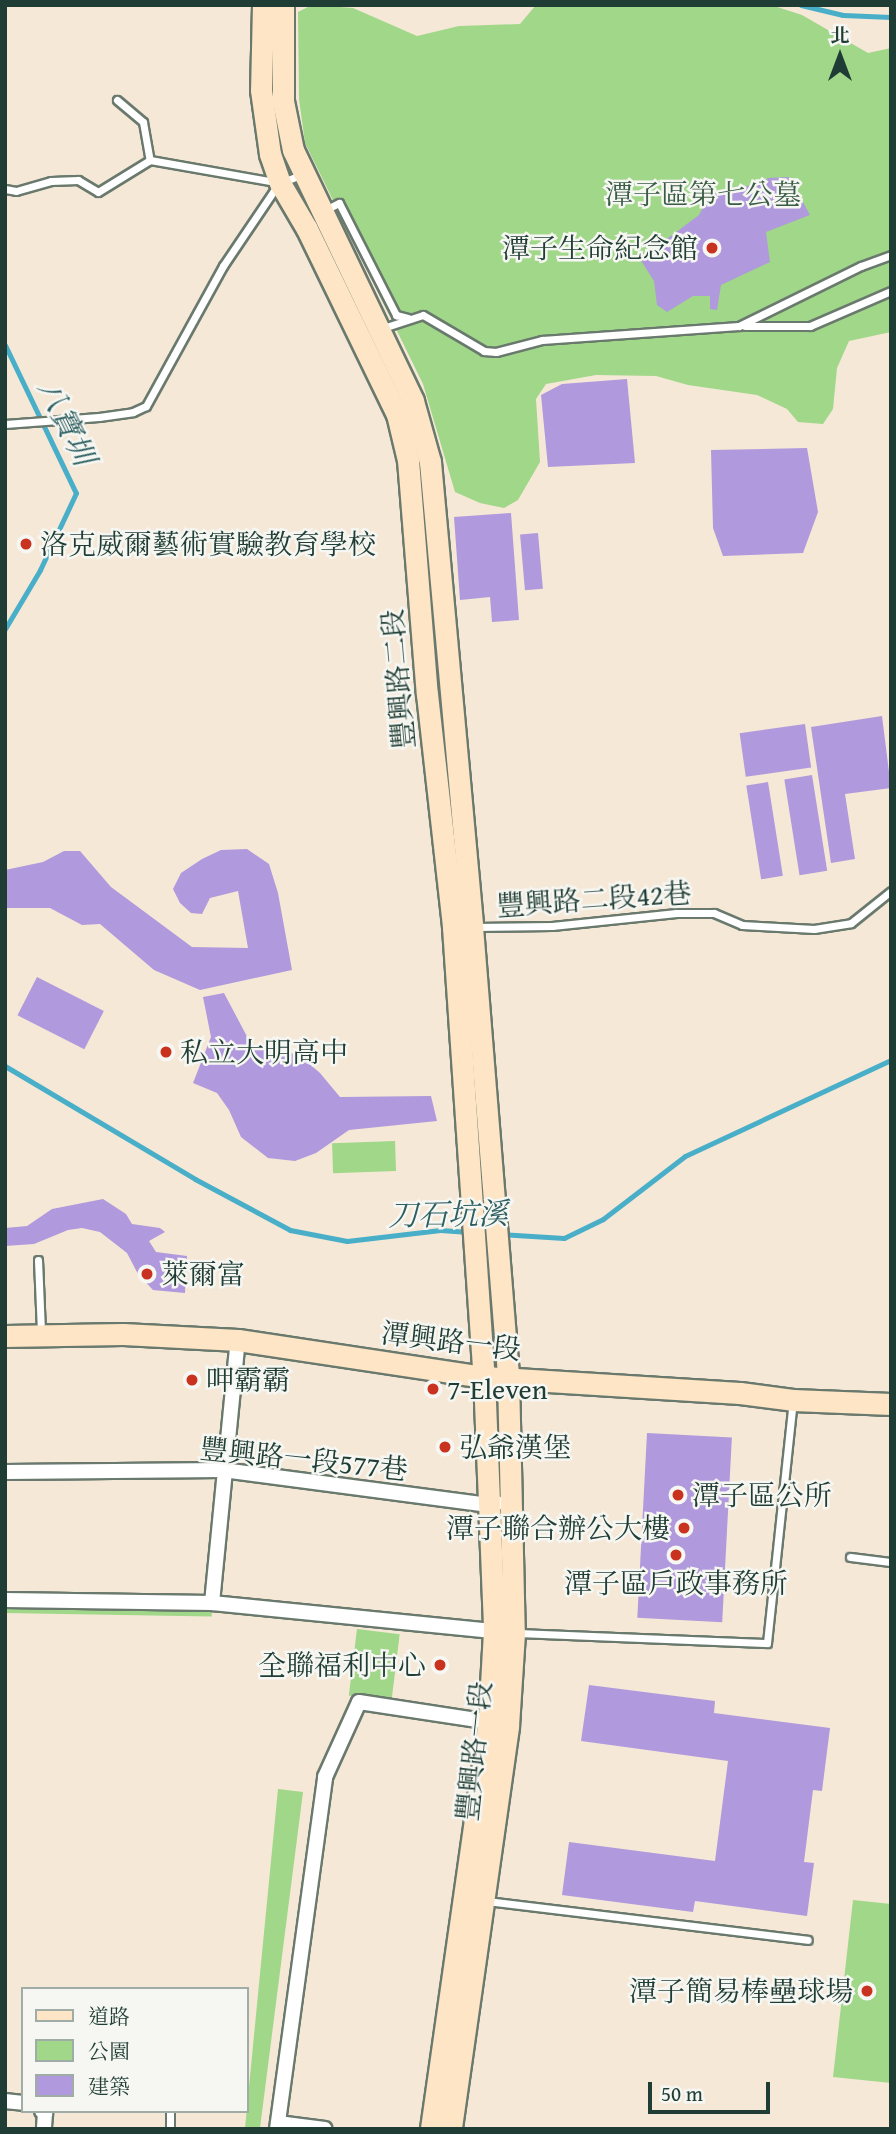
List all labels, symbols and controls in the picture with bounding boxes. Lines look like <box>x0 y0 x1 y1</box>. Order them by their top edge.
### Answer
north arrow <box>805 21 875 91</box>
text: 北 <box>830 21 850 49</box>
park label: 潭子區第七公墓 <box>605 177 801 211</box>
place label: 潭子生命紀念館 <box>502 231 698 265</box>
marker: 潭子生命紀念館 <box>704 240 720 256</box>
water label: 八寶圳 <box>31 374 103 470</box>
place label: 洛克威爾藝術實驗教育學校 <box>40 527 376 561</box>
marker: 洛克威爾藝術實驗教育學校 <box>18 536 34 552</box>
street label: 豐興路二段 <box>375 608 421 750</box>
street label: 豐興路二段42巷 <box>496 875 692 923</box>
place label: 私立大明高中 <box>180 1035 348 1069</box>
marker: 私立大明高中 <box>158 1044 174 1060</box>
water label: 刀石坑溪 <box>388 1195 508 1233</box>
place label: 萊爾富 <box>161 1257 245 1291</box>
marker: 萊爾富 <box>139 1266 155 1282</box>
street label: 潭興路一段 <box>379 1316 523 1366</box>
place label: 呷霸霸 <box>206 1363 290 1397</box>
marker: 呷霸霸 <box>184 1372 200 1388</box>
place label: 7-Eleven <box>447 1372 547 1406</box>
marker: 7-Eleven <box>425 1381 441 1397</box>
place label: 弘爺漢堡 <box>459 1430 571 1464</box>
street label: 豐興路一段577巷 <box>199 1431 409 1487</box>
marker: 弘爺漢堡 <box>437 1439 453 1455</box>
place label: 潭子區公所 <box>692 1478 832 1512</box>
marker: 潭子區公所 <box>670 1487 686 1503</box>
place label: 潭子聯合辦公大樓 <box>446 1511 670 1545</box>
marker: 潭子聯合辦公大樓 <box>676 1520 692 1536</box>
marker: 潭子區戶政事務所 <box>668 1547 684 1563</box>
place label: 潭子區戶政事務所 <box>564 1566 788 1600</box>
place label: 全聯福利中心 <box>258 1648 426 1682</box>
marker: 全聯福利中心 <box>432 1657 448 1673</box>
street label: 豐興路一段 <box>450 1680 498 1822</box>
place label: 潭子簡易棒壘球場 <box>629 1974 853 2008</box>
marker: 潭子簡易棒壘球場 <box>859 1983 875 1999</box>
legend <box>21 1987 248 2113</box>
text: 道路 <box>88 2001 130 2032</box>
text: 公園 <box>88 2036 130 2067</box>
scale bar <box>651 2068 774 2112</box>
text: 建築 <box>88 2071 130 2102</box>
text: 50 m <box>661 2078 703 2109</box>

